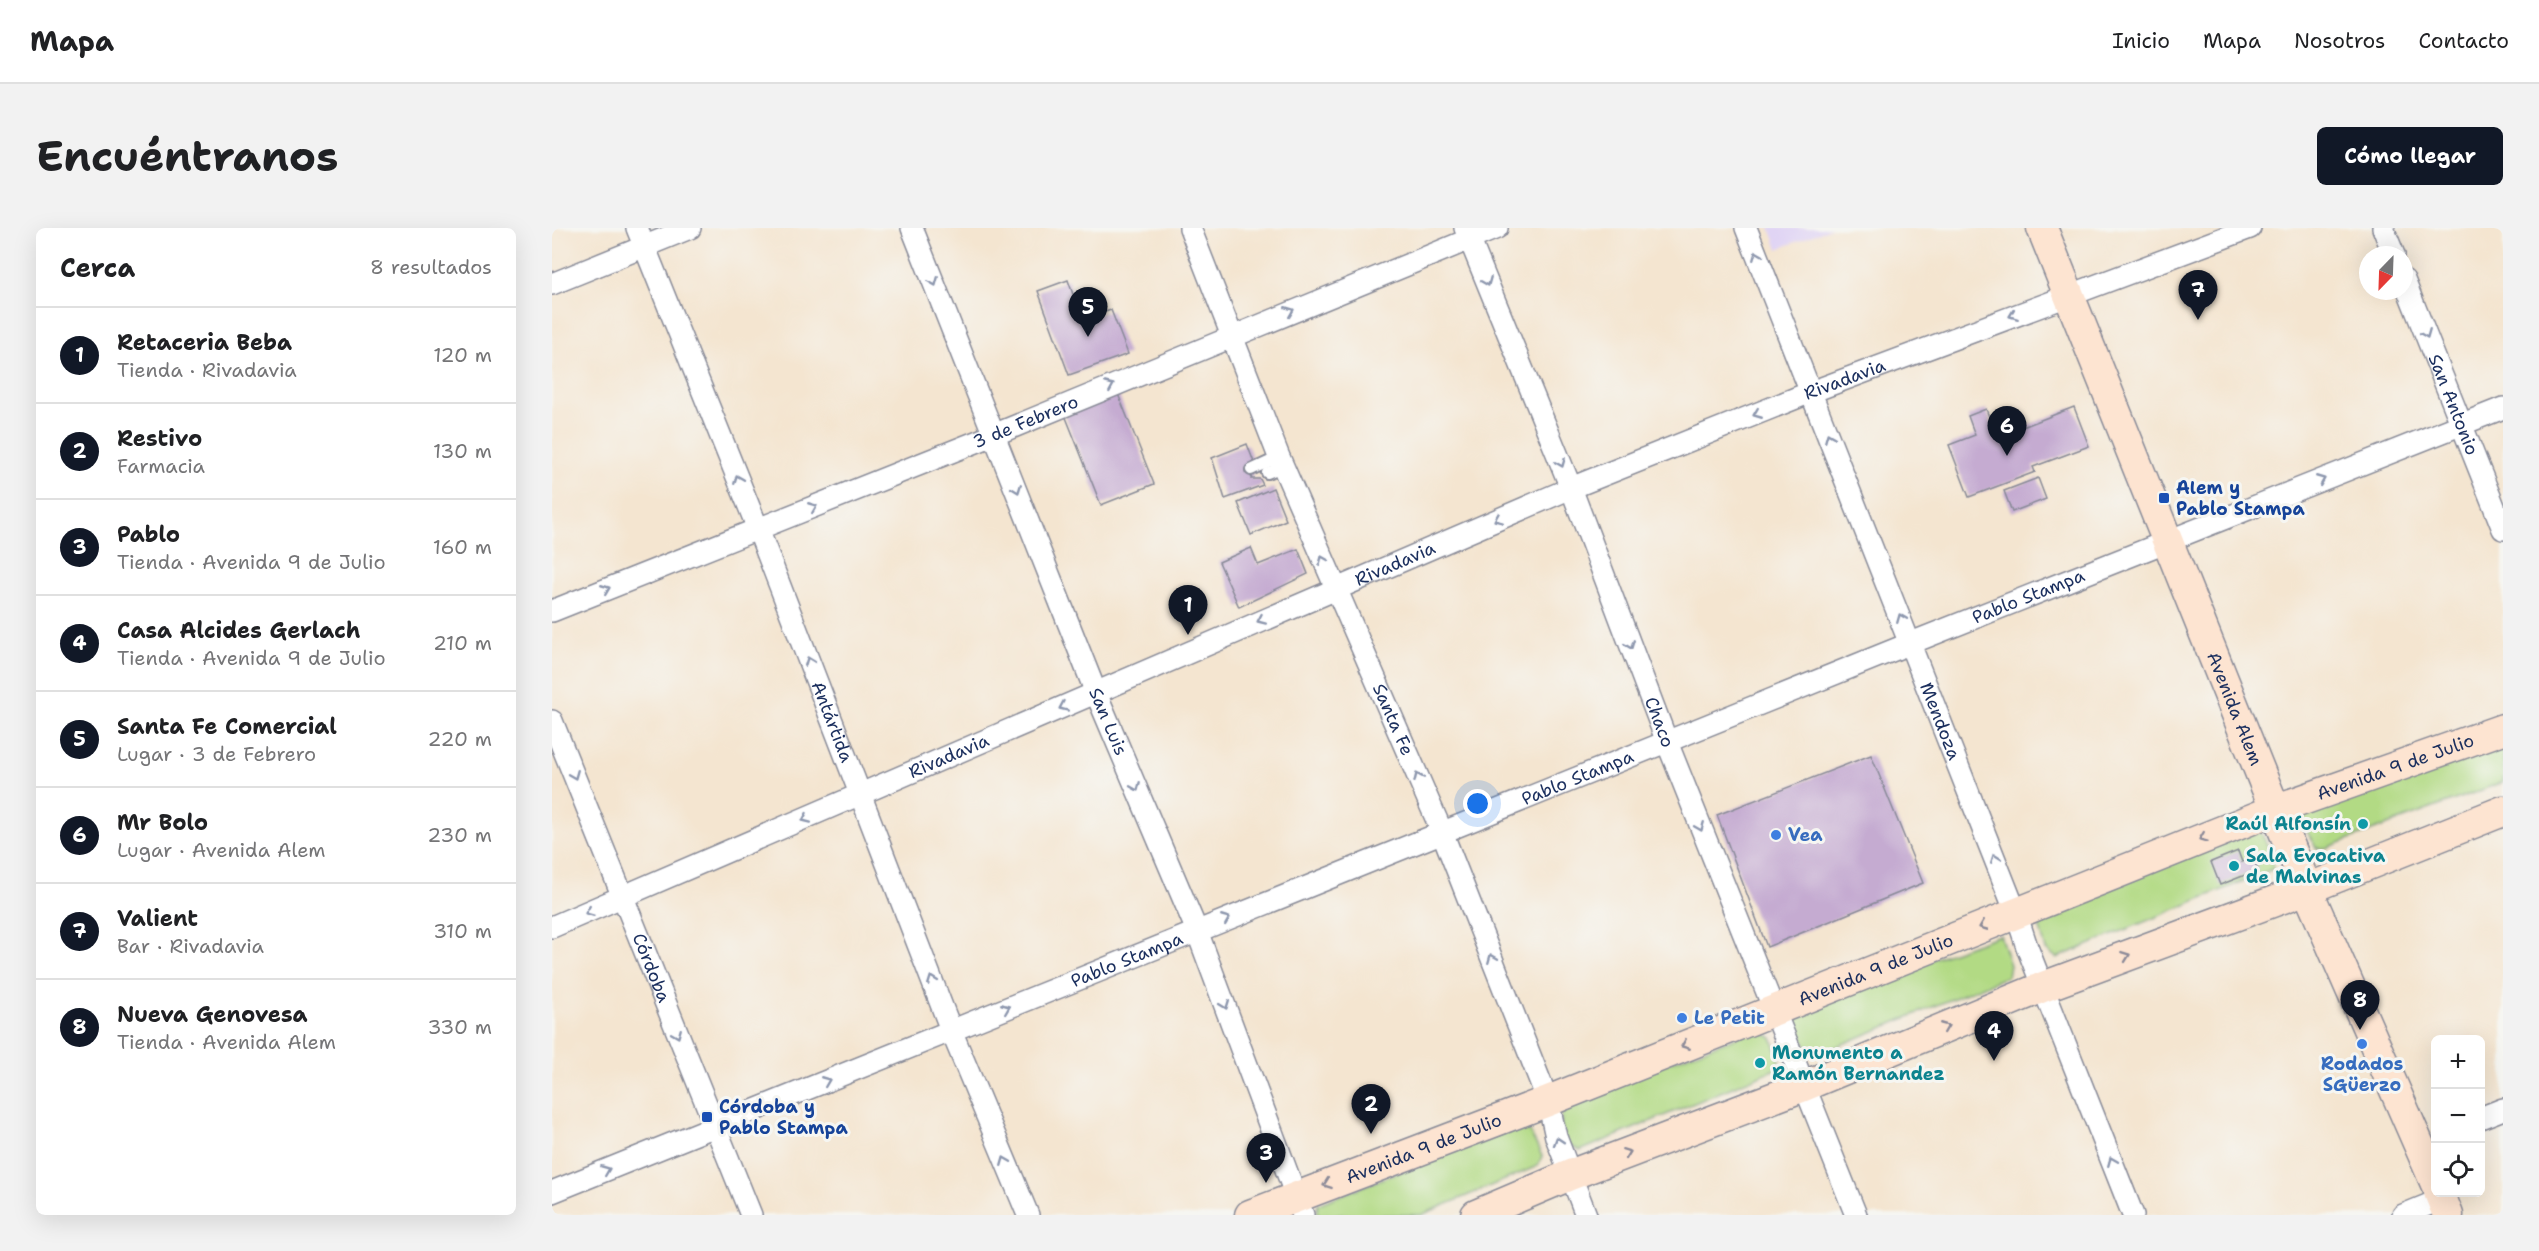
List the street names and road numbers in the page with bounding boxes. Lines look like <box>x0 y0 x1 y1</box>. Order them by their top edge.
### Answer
street label: San Antonio <box>2423 350 2484 459</box>
street label: Rivadavia <box>1800 353 1889 406</box>
street label: 3 de Febrero <box>969 389 1082 454</box>
street label: Rivadavia <box>1351 536 1439 592</box>
street label: Pablo Stampa <box>1969 563 2088 629</box>
street label: Avenida Alem <box>2201 648 2268 769</box>
street label: Antártida <box>806 678 859 766</box>
street label: Mendoza <box>1914 679 1966 763</box>
street label: Santa Fe <box>1367 680 1419 759</box>
street label: San Luis <box>1083 684 1133 759</box>
street label: Chaco <box>1639 693 1680 751</box>
street label: Rivadavia <box>905 728 993 784</box>
street label: Avenida 9 de Julio <box>2314 728 2477 806</box>
street label: Pablo Stampa <box>1518 744 1637 811</box>
street label: Pablo Stampa <box>1067 926 1186 993</box>
street label: Avenida 9 de Julio <box>1794 928 1957 1012</box>
street label: Córdoba <box>627 929 676 1006</box>
street label: Avenida 9 de Julio <box>1342 1108 1505 1189</box>

